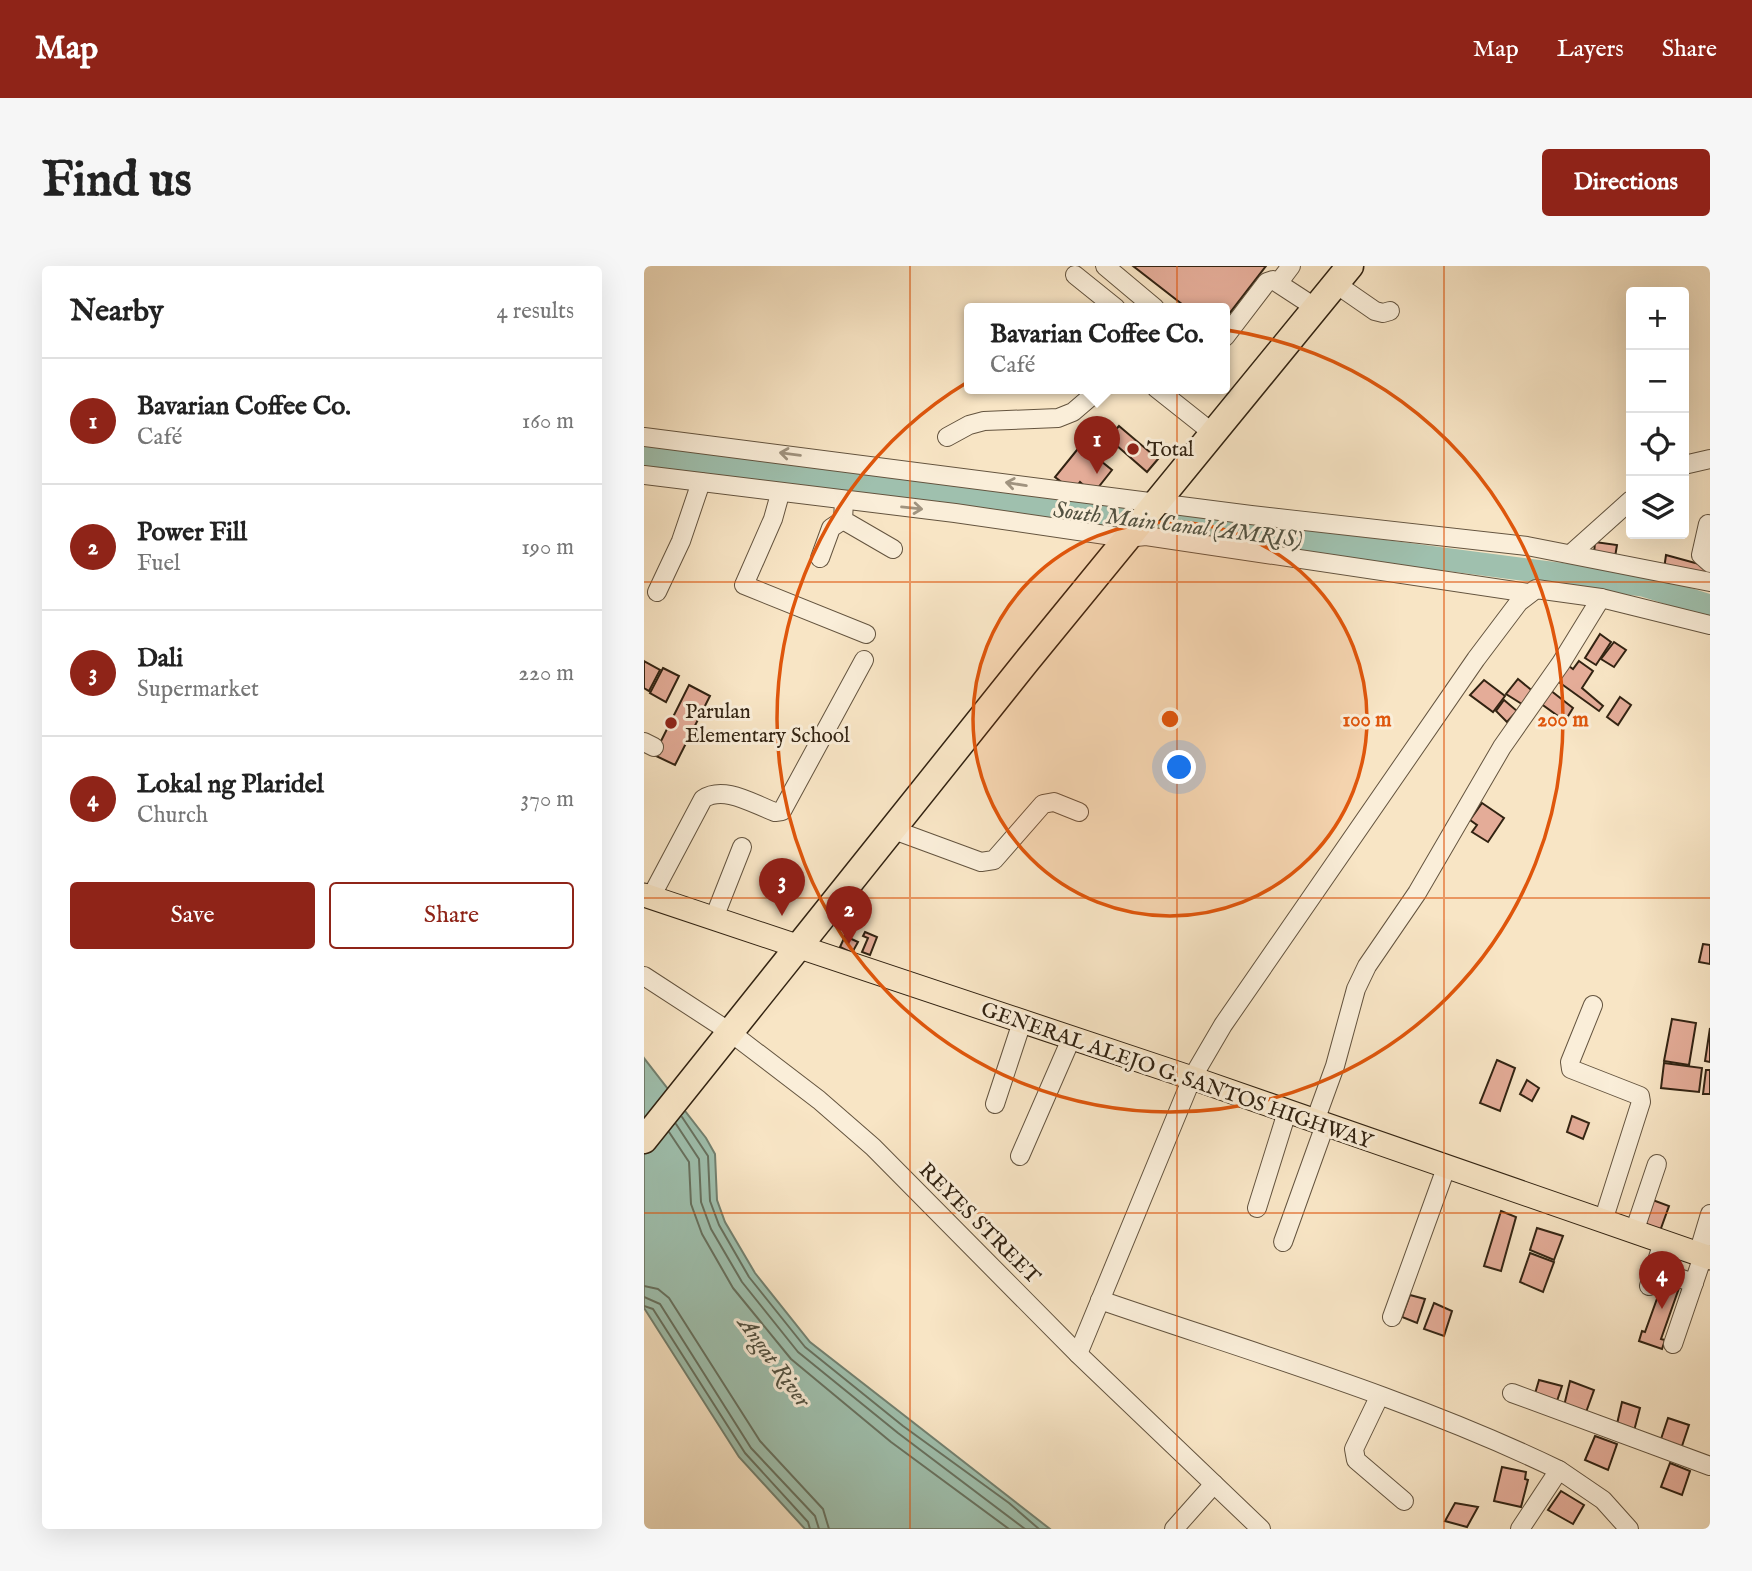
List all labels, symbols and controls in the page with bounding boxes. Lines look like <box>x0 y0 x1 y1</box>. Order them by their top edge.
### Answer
text: Map <box>35 28 98 70</box>
text: Map <box>1473 34 1519 65</box>
text: Layers <box>1557 34 1624 65</box>
text: Share <box>1662 34 1717 65</box>
button: Directions <box>1542 149 1710 216</box>
text: Find us <box>42 151 192 213</box>
map controls <box>1626 287 1689 539</box>
button: + <box>1626 287 1689 350</box>
text: Nearby <box>70 293 163 331</box>
text: 4 results <box>496 297 574 326</box>
popup <box>964 303 1230 394</box>
text: Bavarian Coffee Co. <box>990 318 1204 351</box>
button: − <box>1626 350 1689 413</box>
text: Café <box>990 351 1035 380</box>
text: Bavarian Coffee Co. <box>137 390 351 423</box>
text: 1 <box>89 407 97 436</box>
text: 160 m <box>522 407 574 436</box>
button: locate <box>1626 413 1689 476</box>
pin: 1 <box>1074 416 1120 474</box>
text: Café <box>137 423 182 452</box>
place label: Total <box>1147 437 1194 464</box>
marker: Total <box>1125 441 1141 457</box>
one-way arrow <box>780 448 802 461</box>
button: layers <box>1626 476 1689 539</box>
one-way arrow <box>1005 477 1028 490</box>
water label: South Main Canal (AMRIS) <box>1051 496 1304 555</box>
one-way arrow <box>901 502 923 515</box>
text: Power Fill <box>137 516 247 549</box>
text: 2 <box>88 533 98 562</box>
text: 190 m <box>521 533 574 562</box>
text: Fuel <box>137 549 180 578</box>
text: Dali <box>137 642 183 675</box>
text: 3 <box>89 659 97 688</box>
text: 220 m <box>518 659 574 688</box>
text: Supermarket <box>137 675 259 704</box>
place label: Parulan Elementary School <box>685 699 850 750</box>
centre of rings <box>1158 707 1182 731</box>
text: 100 m <box>1342 707 1392 734</box>
text: 200 m <box>1537 707 1589 734</box>
marker: Parulan Elementary School <box>663 715 679 731</box>
your location <box>1162 750 1196 784</box>
text: Lokal ng Plaridel <box>137 768 324 801</box>
text: 4 <box>87 785 99 814</box>
text: 370 m <box>521 785 574 814</box>
text: Church <box>137 801 208 830</box>
pin: 3 <box>759 858 805 916</box>
button: Save <box>70 882 315 949</box>
button: Share <box>329 882 574 949</box>
pin: 2 <box>826 886 872 944</box>
street label: GENERAL ALEJO G. SANTOS HIGHWAY <box>977 997 1378 1157</box>
street label: REYES STREET <box>912 1158 1046 1291</box>
pin: 4 <box>1639 1251 1685 1309</box>
water label: Angat River <box>729 1309 817 1415</box>

